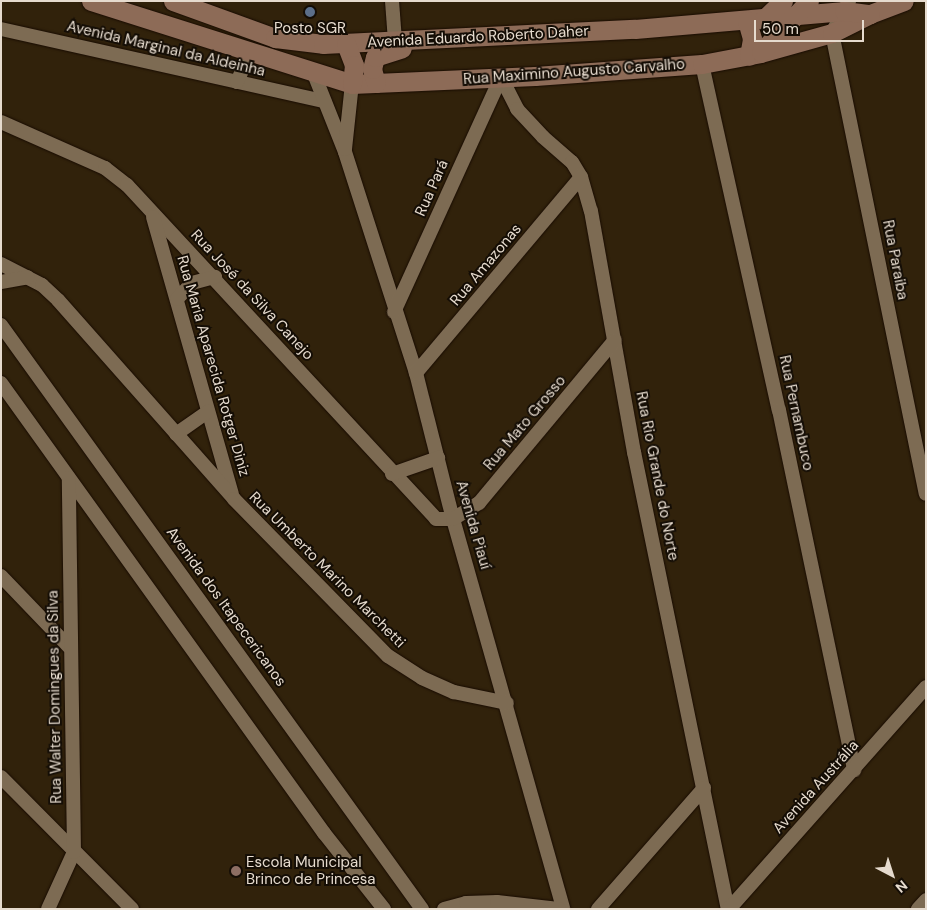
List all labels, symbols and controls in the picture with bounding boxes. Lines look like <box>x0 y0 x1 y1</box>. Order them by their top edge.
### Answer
marker: Posto SGR <box>304 6 316 18</box>
scale bar <box>757 10 867 42</box>
street label: Avenida Marginal da Aldeinha <box>65 17 267 81</box>
text: 50 m <box>762 19 799 39</box>
place label: Posto SGR <box>274 20 346 38</box>
street label: Avenida Eduardo Roberto Daher <box>367 22 589 52</box>
street label: Rua Maximino Augusto Carvalho <box>463 55 685 89</box>
street label: Rua Pará <box>412 157 452 219</box>
street label: Rua Paraiba <box>878 219 912 301</box>
street label: Rua Amazonas <box>447 220 525 310</box>
street label: Rua José da Silva Canejo <box>187 226 317 364</box>
street label: Rua Maria Aparecida Rotger Diniz <box>173 254 253 478</box>
street label: Rua Pernambuco <box>775 354 817 472</box>
street label: Rua Mato Grosso <box>480 372 570 474</box>
street label: Rua Rio Grande do Norte <box>632 390 682 562</box>
street label: Avenida Piauí <box>452 479 494 571</box>
street label: Rua Umberto Marino Marchetti <box>245 488 409 652</box>
street label: Avenida dos Itapecericanos <box>162 524 290 690</box>
street label: Rua Walter Domingues da Silva <box>44 590 66 804</box>
street label: Avenida Austrália <box>769 737 863 837</box>
north arrow <box>867 850 917 900</box>
place label: Escola Municipal Brinco de Princesa <box>246 853 375 888</box>
marker: Escola Municipal Brinco de Princesa <box>230 865 242 877</box>
text: N <box>892 876 911 897</box>

